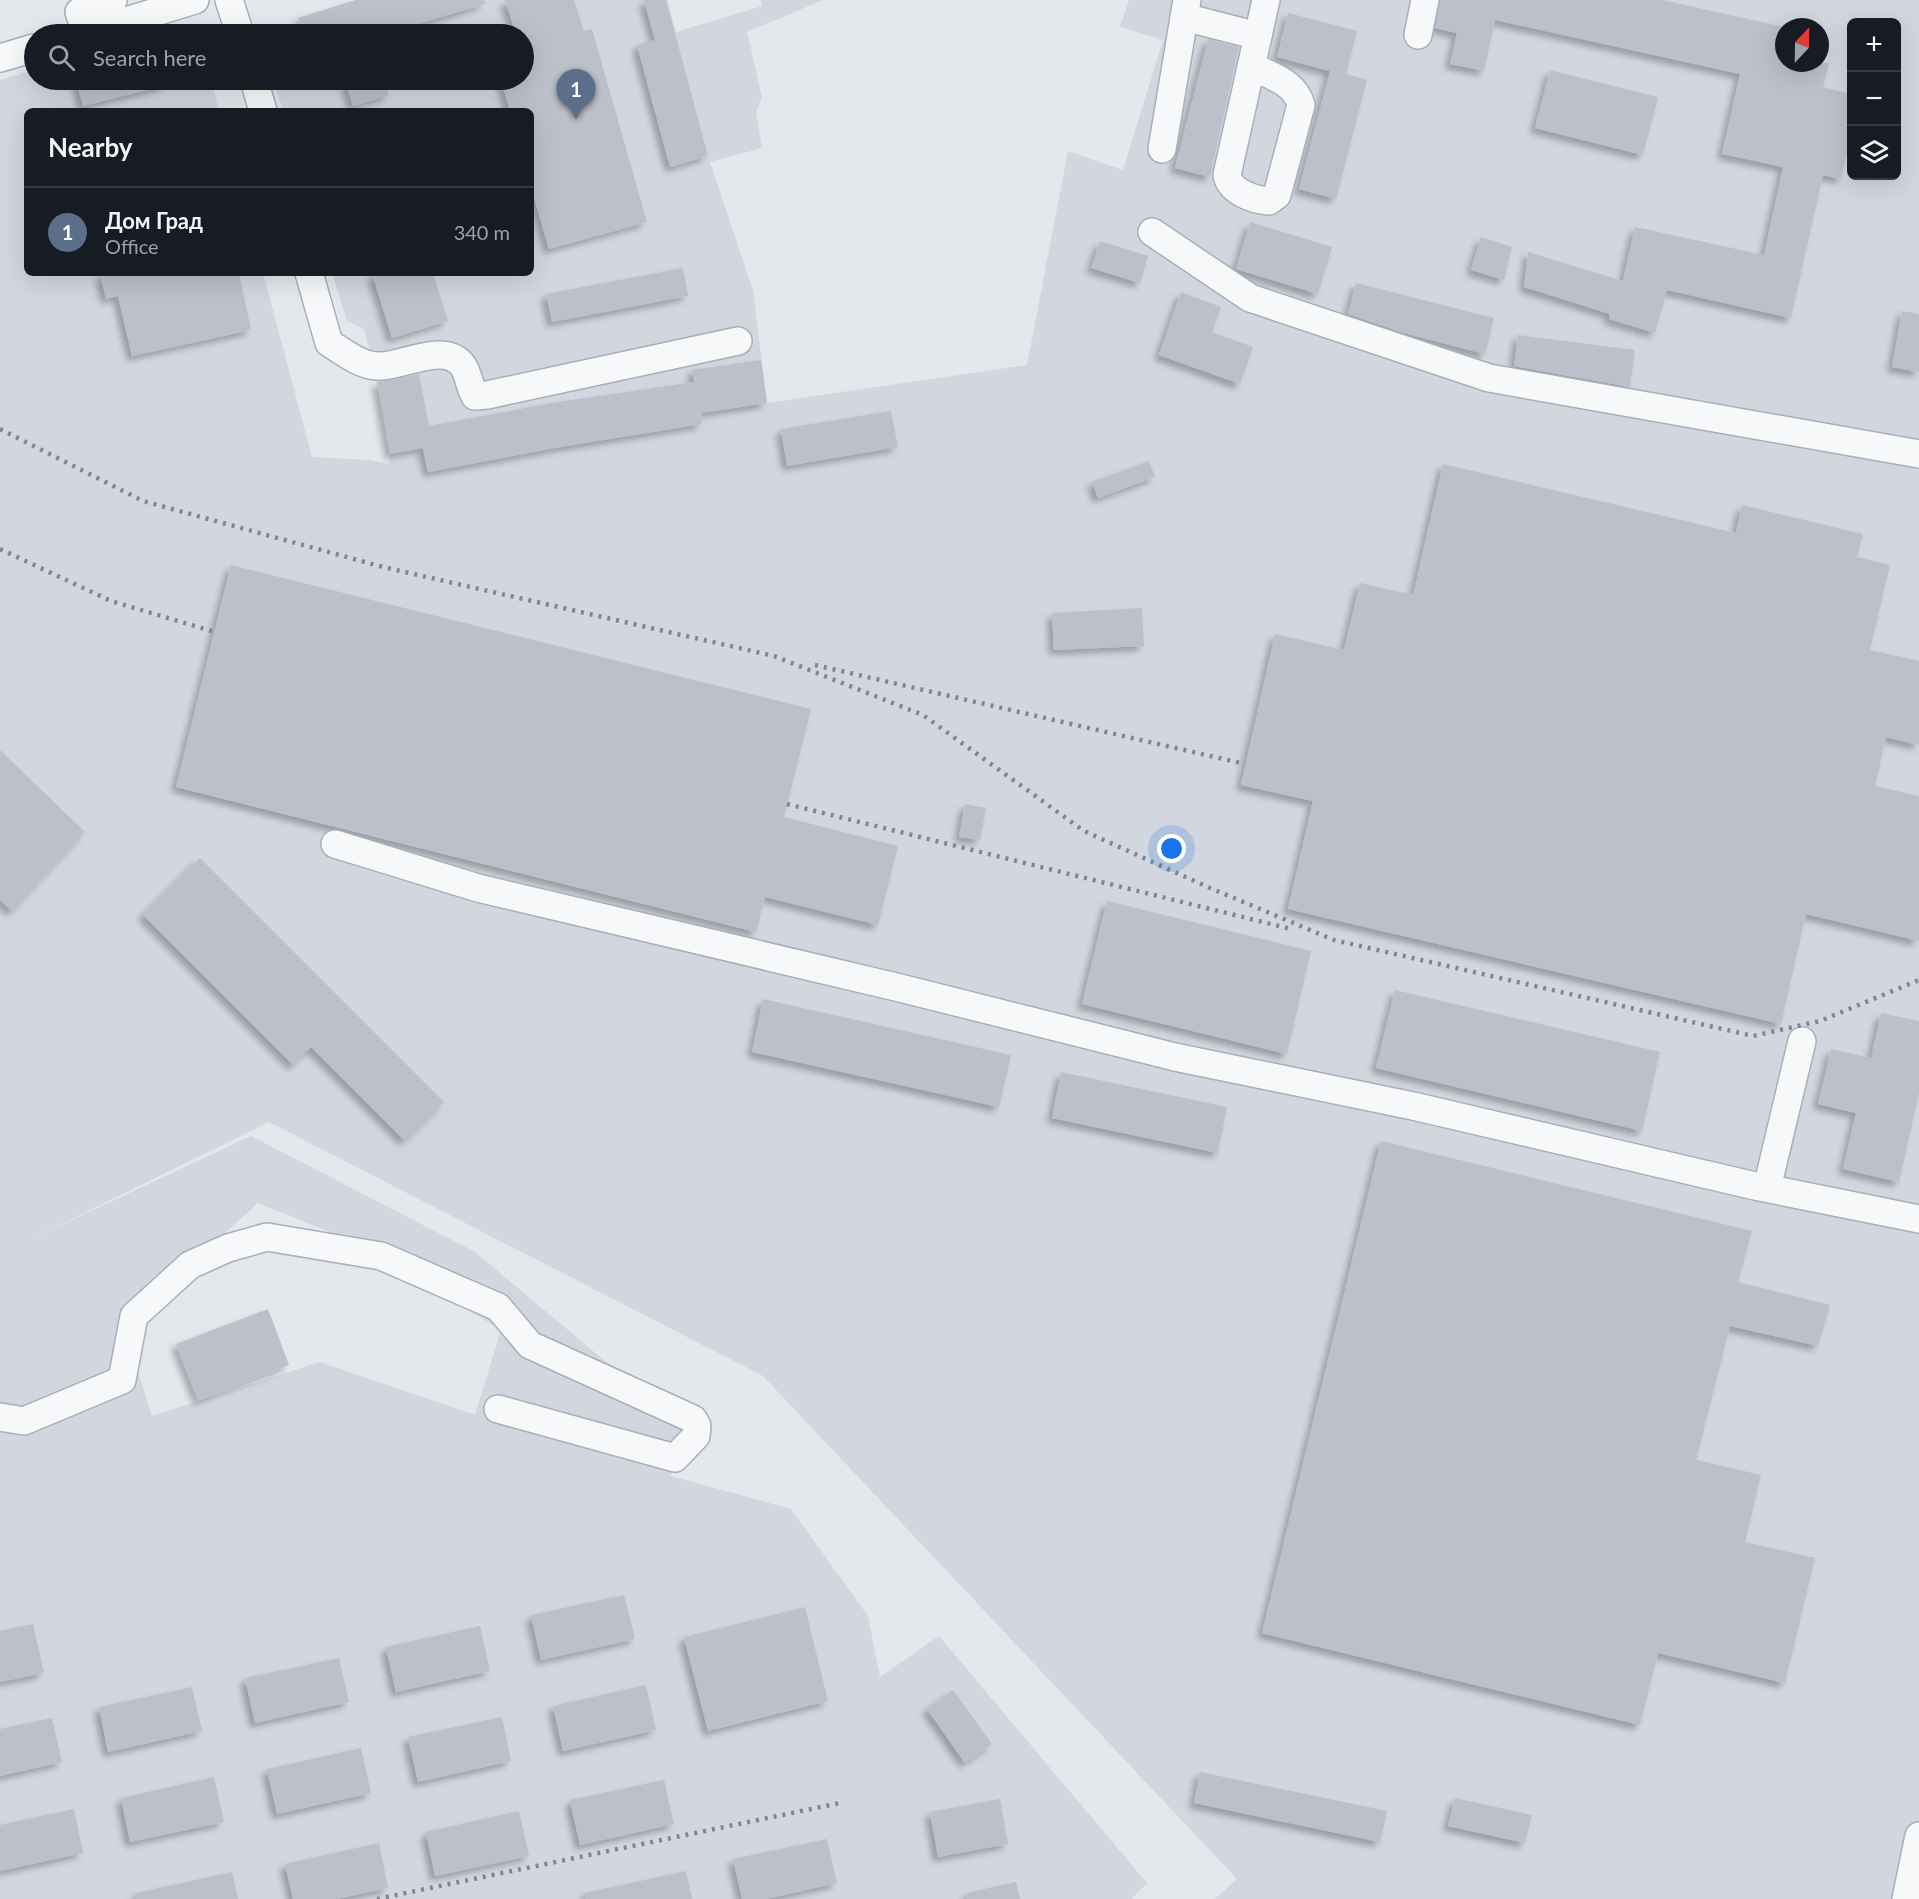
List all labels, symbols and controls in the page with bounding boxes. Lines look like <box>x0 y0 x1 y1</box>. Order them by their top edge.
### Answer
north arrow <box>1775 18 1829 72</box>
map controls <box>1847 18 1901 180</box>
button: + <box>1847 18 1901 72</box>
search box <box>24 24 534 90</box>
icon: search <box>45 41 78 74</box>
text: Search here <box>93 44 206 71</box>
pin: 1 <box>556 70 596 119</box>
button: − <box>1847 72 1901 126</box>
button: layers <box>1847 126 1901 180</box>
text: Nearby <box>48 131 133 163</box>
text: Дом Град <box>105 207 203 234</box>
text: 1 <box>62 220 73 244</box>
text: 340 m <box>454 220 510 244</box>
text: Office <box>105 234 159 258</box>
your location <box>1157 834 1186 863</box>

